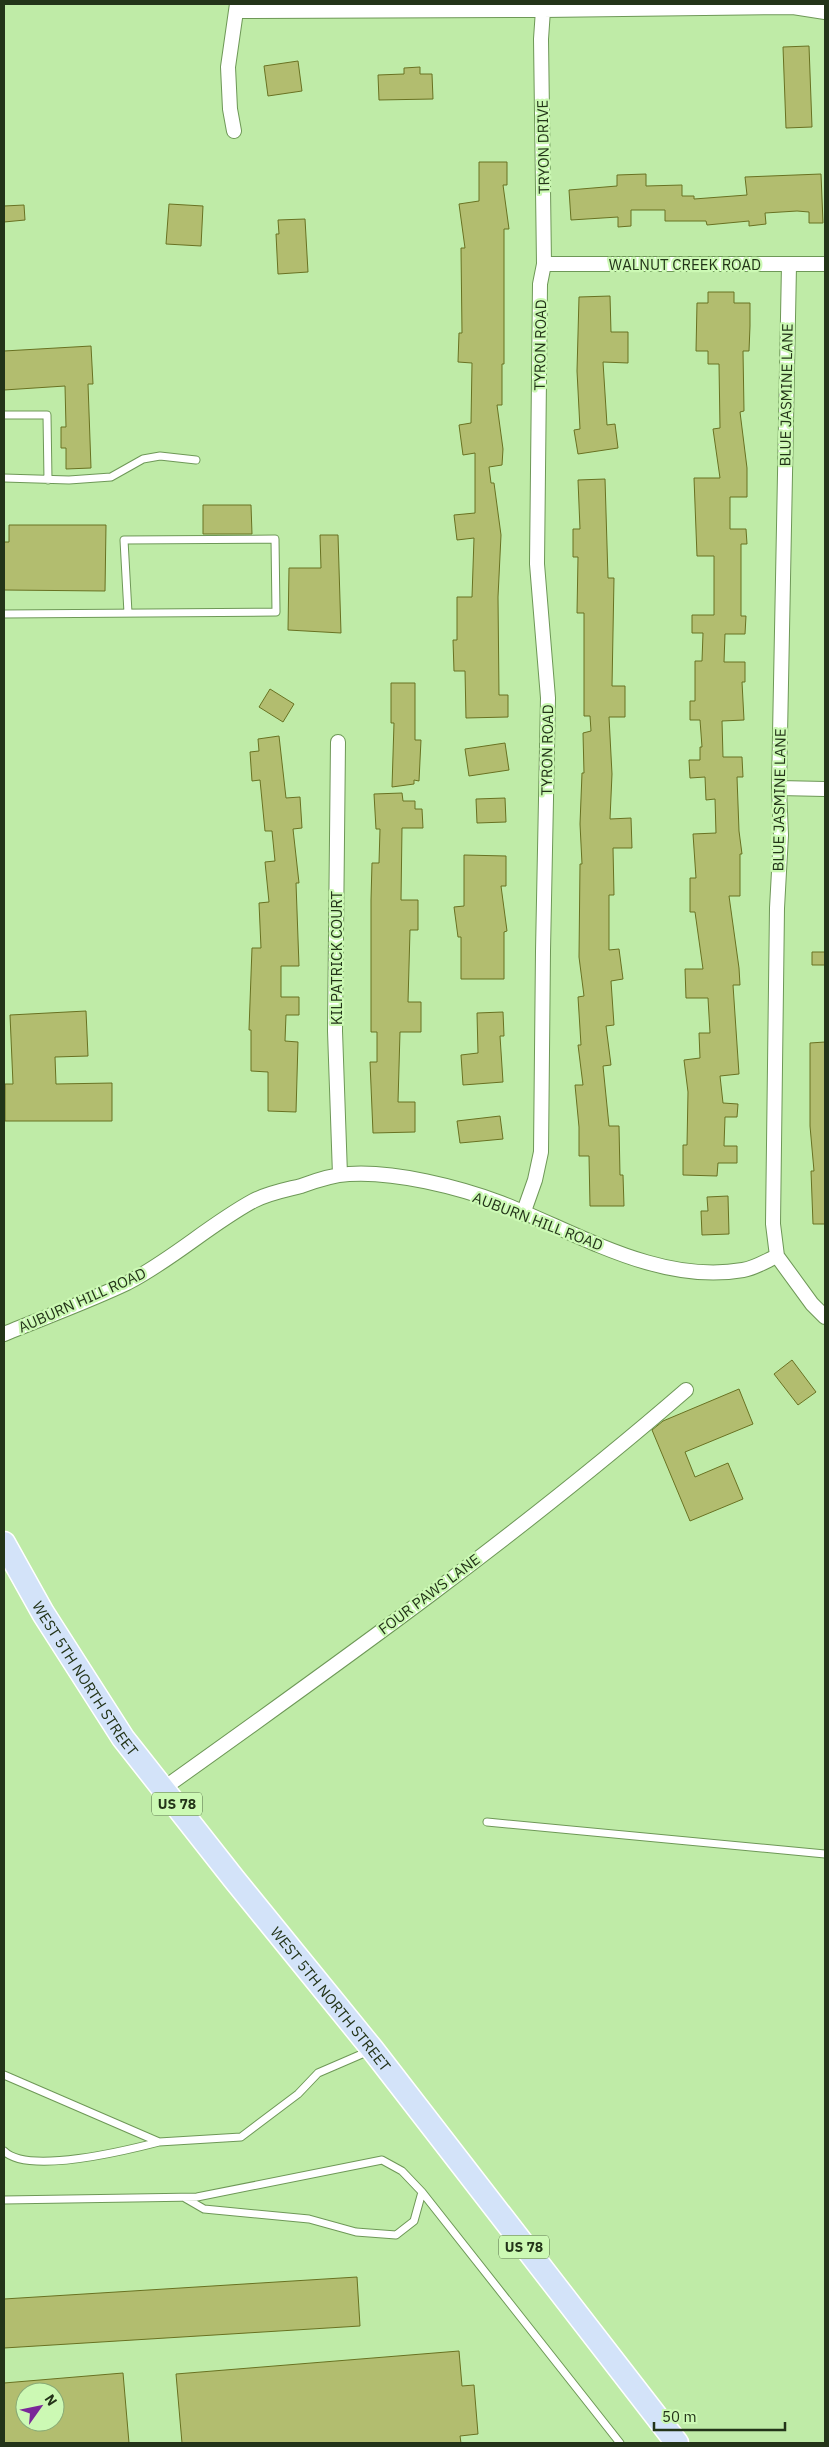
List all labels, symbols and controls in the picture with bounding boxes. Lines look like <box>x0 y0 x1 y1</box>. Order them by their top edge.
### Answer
street label: TRYON DRIVE <box>533 100 553 194</box>
street label: WALNUT CREEK ROAD <box>609 255 761 274</box>
street label: TYRON ROAD <box>530 299 550 391</box>
street label: BLUE JASMINE LANE <box>775 323 797 467</box>
street label: TYRON ROAD <box>537 704 557 796</box>
street label: BLUE JASMINE LANE <box>768 728 790 872</box>
street label: KILPATRICK COURT <box>327 890 346 1025</box>
street label: AUBURN HILL ROAD <box>470 1187 606 1255</box>
street label: AUBURN HILL ROAD <box>15 1263 149 1337</box>
street label: FOUR PAWS LANE <box>374 1550 484 1638</box>
street label: WEST 5TH NORTH STREET <box>29 1598 143 1760</box>
road number: US 78 <box>152 1792 202 1816</box>
street label: WEST 5TH NORTH STREET <box>267 1922 395 2075</box>
road number: US 78 <box>499 2236 549 2258</box>
north arrow <box>15 2382 65 2432</box>
text: N <box>41 2391 61 2409</box>
scale bar <box>654 2400 785 2432</box>
text: 50 m <box>662 2407 697 2426</box>

